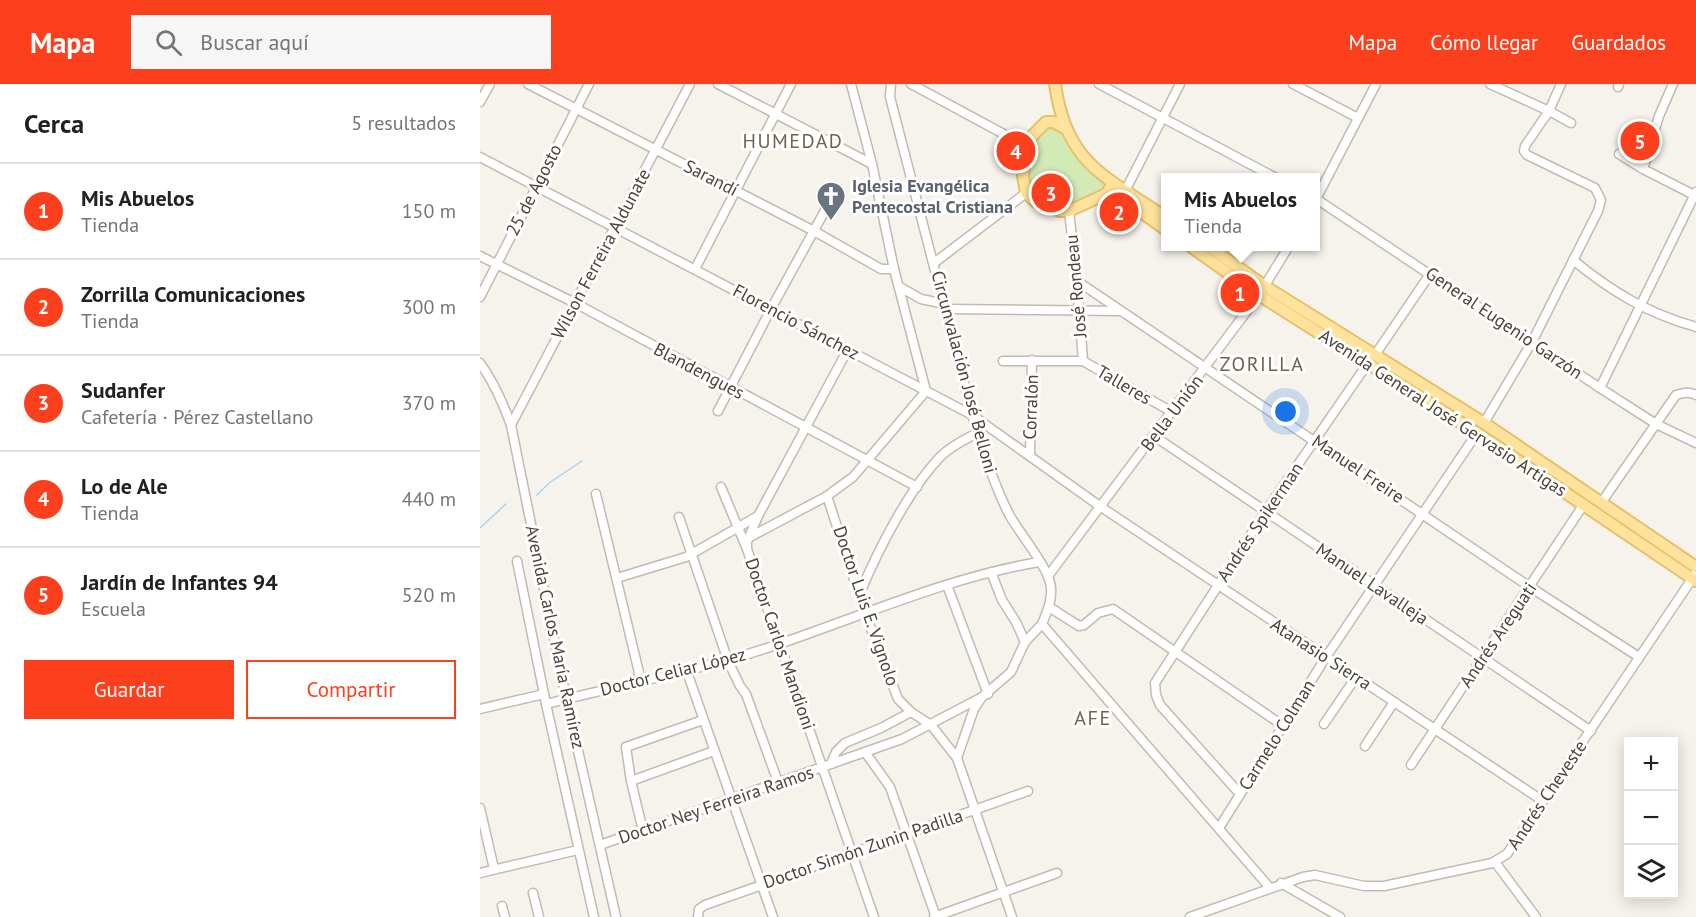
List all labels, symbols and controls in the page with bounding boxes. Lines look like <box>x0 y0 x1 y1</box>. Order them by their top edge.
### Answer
search box <box>131 15 551 69</box>
text: Mapa <box>30 24 95 61</box>
icon: search <box>152 26 185 59</box>
text: Buscar aquí <box>200 28 309 56</box>
text: Mapa <box>1348 29 1397 56</box>
text: Cómo llegar <box>1430 29 1538 56</box>
text: Guardados <box>1571 29 1666 56</box>
text: Cerca <box>24 107 84 140</box>
text: 5 resultados <box>351 110 456 136</box>
pin: 5 <box>1620 118 1660 164</box>
district label: HUMEDAD <box>743 128 843 154</box>
pin: 4 <box>996 128 1036 174</box>
street label: 25 de Agosto <box>501 140 567 240</box>
street label: Sarandí <box>680 154 742 201</box>
street label: Wilson Ferreira Aldunate <box>546 165 655 343</box>
pin: 3 <box>1032 170 1070 216</box>
popup <box>1161 173 1320 251</box>
place label: Iglesia Evangélica Pentecostal Cristiana <box>852 174 1013 218</box>
church icon: Iglesia Evangélica Pentecostal Cristiana <box>815 180 847 222</box>
text: Mis Abuelos <box>81 184 194 212</box>
text: Mis Abuelos <box>1184 185 1297 213</box>
pin: 2 <box>1100 190 1138 234</box>
text: 1 <box>38 198 49 224</box>
text: 150 m <box>402 198 456 224</box>
text: Tienda <box>81 212 139 238</box>
text: Tienda <box>1184 213 1242 239</box>
street label: José Rondeau <box>1060 234 1092 339</box>
street label: General Eugenio Garzón <box>1421 261 1587 384</box>
street label: Circunvalación José Belloni <box>926 268 1003 476</box>
pin: 1 <box>1220 270 1260 316</box>
street label: Florencio Sánchez <box>729 279 863 365</box>
text: Zorrilla Comunicaciones <box>81 280 305 308</box>
text: 2 <box>38 294 49 320</box>
text: 300 m <box>402 294 456 320</box>
text: Tienda <box>81 308 139 334</box>
street label: Avenida General José Gervasio Artigas <box>1315 324 1571 501</box>
street label: Blandengues <box>650 337 748 404</box>
district label: ZORILLA <box>1220 351 1304 377</box>
street label: Talleres <box>1093 360 1156 409</box>
street label: Bella Unión <box>1135 370 1208 455</box>
street label: Corralón <box>1018 374 1043 440</box>
text: Sudanfer <box>81 376 165 404</box>
text: 3 <box>38 390 49 416</box>
text: 370 m <box>402 390 456 416</box>
your location <box>1271 397 1300 426</box>
text: Cafetería · Pérez Castellano <box>81 404 314 430</box>
street label: Manuel Freire <box>1308 429 1409 508</box>
street label: Andrés Spikerman <box>1211 458 1308 586</box>
text: Lo de Ale <box>81 472 168 500</box>
text: 4 <box>38 486 49 512</box>
text: 440 m <box>402 486 456 512</box>
text: Tienda <box>81 500 139 526</box>
street label: Avenida Carlos María Ramírez <box>521 523 590 751</box>
street label: Doctor Luis E. Vignolo <box>828 523 905 689</box>
street label: Manuel Lavalleja <box>1312 537 1433 630</box>
street label: Doctor Carlos Mandioni <box>740 555 821 733</box>
text: Jardín de Infantes 94 <box>81 568 278 596</box>
street label: Andrés Areguati <box>1454 578 1541 692</box>
text: 5 <box>38 582 49 608</box>
text: 520 m <box>402 582 456 608</box>
text: Escuela <box>81 596 146 622</box>
street label: Atanasio Sierra <box>1267 612 1376 695</box>
street label: Doctor Celiar López <box>598 642 748 701</box>
button: Guardar <box>24 660 234 719</box>
button: Compartir <box>246 660 456 719</box>
street label: Carmelo Colman <box>1233 675 1320 794</box>
district label: AFE <box>1074 705 1112 731</box>
street label: Andrés Cheveste <box>1502 736 1592 854</box>
map controls <box>1624 737 1678 899</box>
button: + <box>1624 737 1678 791</box>
street label: Doctor Ney Ferreira Ramos <box>615 760 817 849</box>
button: − <box>1624 791 1678 845</box>
street label: Doctor Simón Zunin Padilla <box>760 804 966 894</box>
button: layers <box>1624 845 1678 899</box>

